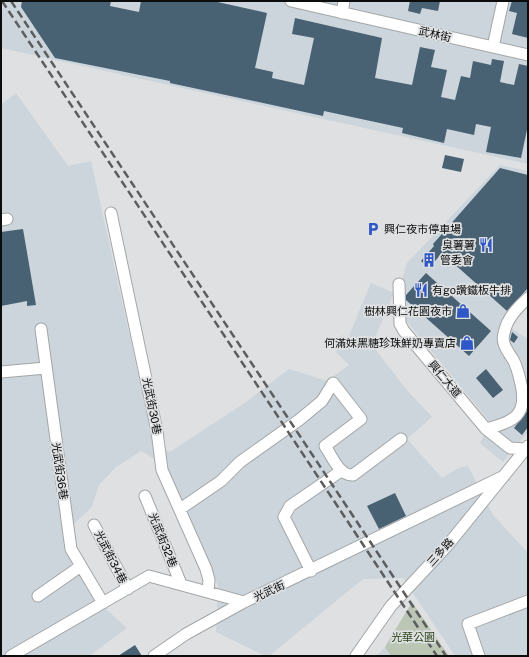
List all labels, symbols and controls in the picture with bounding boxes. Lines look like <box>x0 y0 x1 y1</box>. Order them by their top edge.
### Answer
street label: 武林街 <box>418 24 452 44</box>
parking icon: 興仁夜市停車場 <box>365 221 381 237</box>
place label: 興仁夜市停車場 <box>384 223 461 235</box>
restaurant icon: 臭薯薯 <box>478 237 494 253</box>
place label: 臭薯薯 <box>442 239 475 251</box>
building icon: 管委會 <box>421 252 437 268</box>
place label: 管委會 <box>440 254 473 266</box>
restaurant icon: 有go讚鐵板牛排 <box>413 282 429 298</box>
place label: 有go讚鐵板牛排 <box>432 284 511 296</box>
shop icon: 樹林興仁花園夜市 <box>455 303 471 319</box>
place label: 樹林興仁花園夜市 <box>364 305 452 317</box>
shop icon: 何滿妹黑糖珍珠鮮奶專賣店 <box>459 335 475 351</box>
place label: 何滿妹黑糖珍珠鮮奶專賣店 <box>324 337 456 349</box>
street label: 興仁大道 <box>426 358 464 400</box>
street label: 光武街30巷 <box>141 377 163 435</box>
street label: 光武街36巷 <box>50 442 70 500</box>
street label: 光武街32巷 <box>147 511 179 569</box>
street label: 光武街34巷 <box>93 529 129 585</box>
street label: 三多路 <box>425 536 455 568</box>
street label: 光武街 <box>252 579 286 603</box>
park label: 光華公園 <box>391 631 435 643</box>

